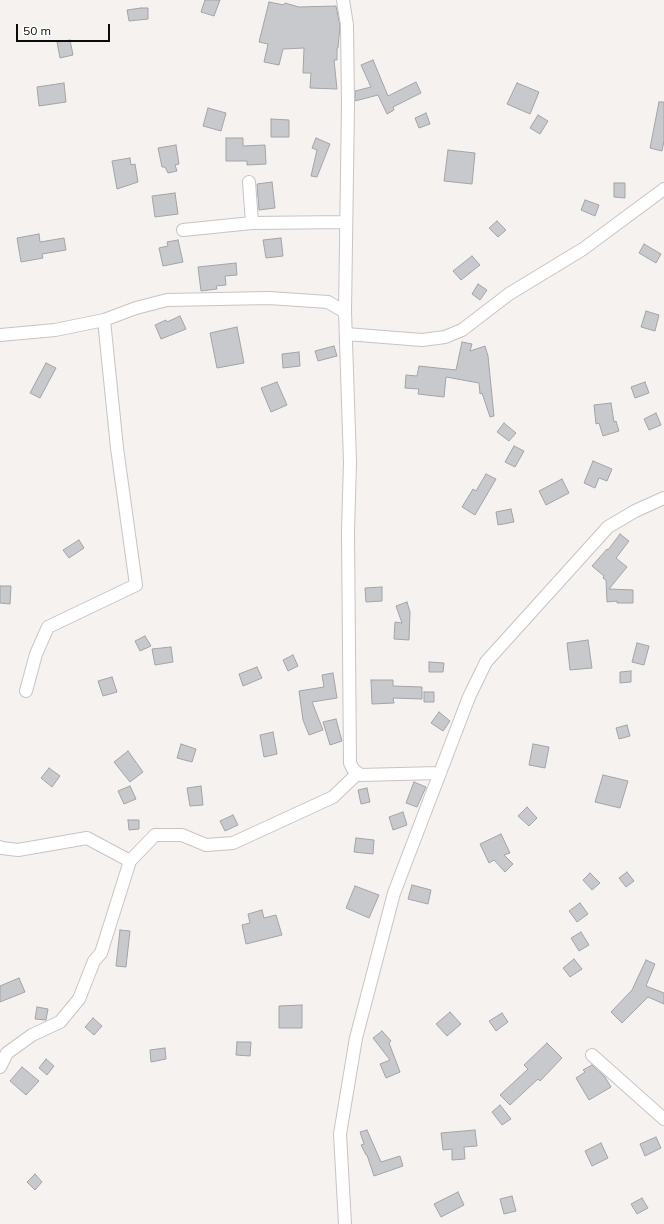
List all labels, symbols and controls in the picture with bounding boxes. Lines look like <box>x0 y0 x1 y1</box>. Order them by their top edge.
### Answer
scale bar <box>18 16 112 42</box>
text: 50 m <box>23 23 51 38</box>

